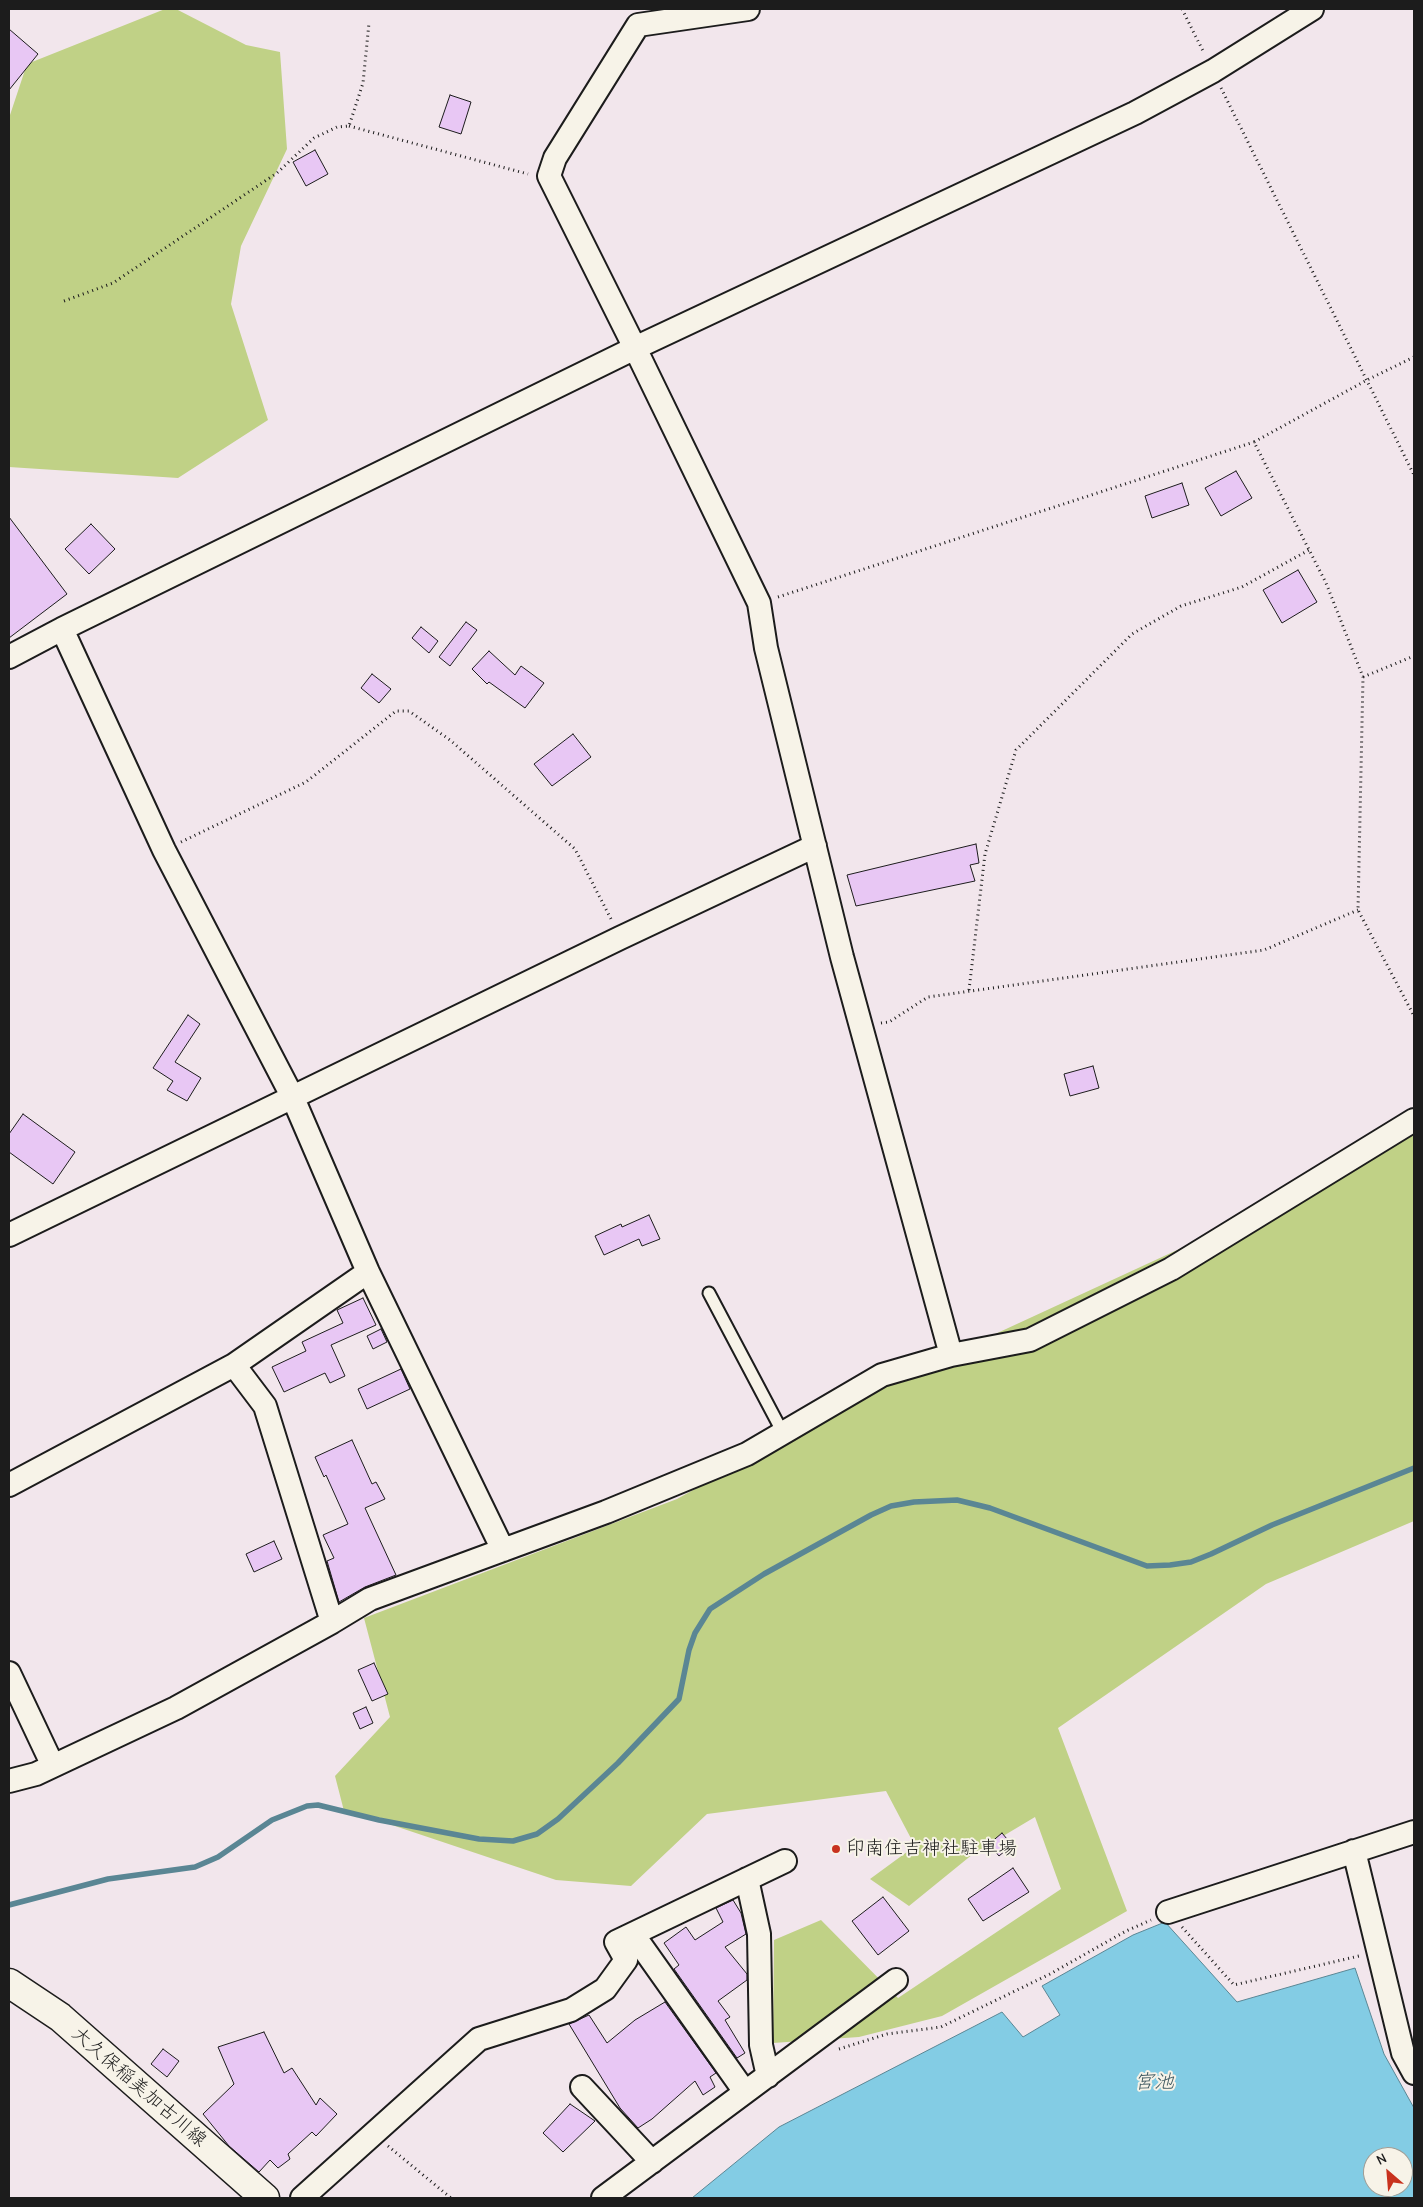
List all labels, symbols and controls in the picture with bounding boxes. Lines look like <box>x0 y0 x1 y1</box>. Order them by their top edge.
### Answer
place label: 印南住吉神社駐車場 <box>846 1838 1017 1860</box>
marker: 印南住吉神社駐車場 <box>830 1843 842 1855</box>
street label: 大久保稲美加古川線 <box>67 2022 211 2152</box>
water label: 宮池 <box>1134 2070 1174 2094</box>
north arrow <box>1363 2147 1413 2197</box>
text: N <box>1373 2149 1389 2169</box>

